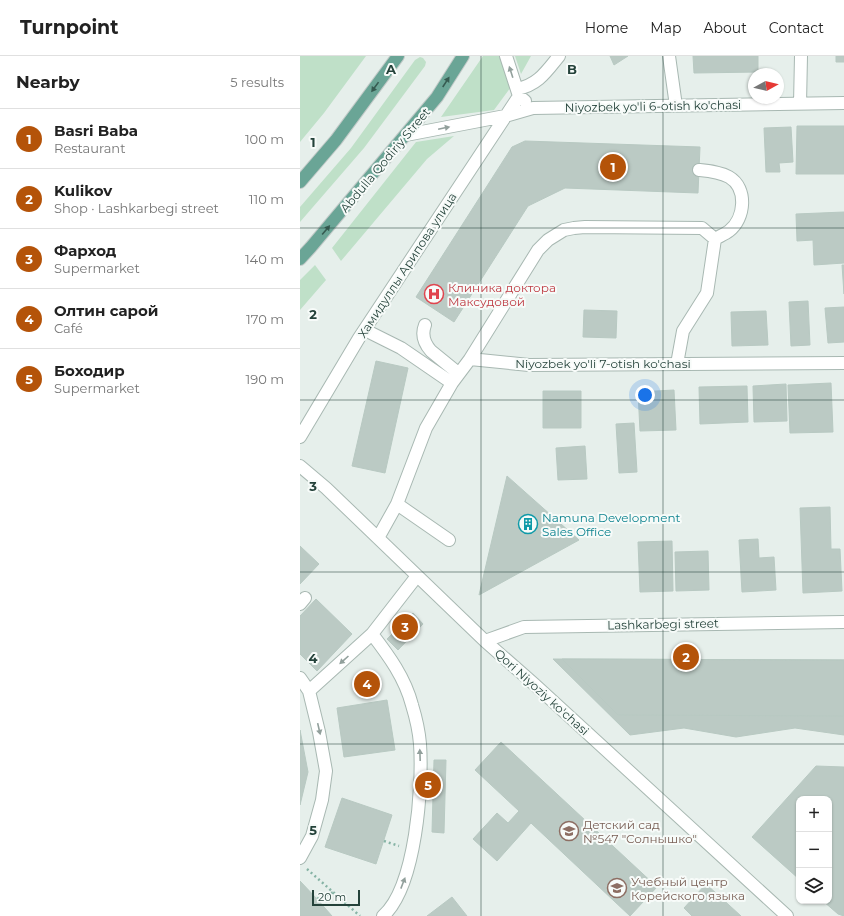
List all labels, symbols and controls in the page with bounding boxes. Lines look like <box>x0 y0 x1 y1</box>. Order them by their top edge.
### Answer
text: Turnpoint <box>20 16 119 39</box>
text: Home <box>585 19 628 37</box>
text: Map <box>650 19 681 37</box>
text: About <box>703 19 747 37</box>
text: Contact <box>769 19 824 37</box>
text: A <box>385 61 397 77</box>
text: B <box>567 61 577 77</box>
one-way arrow <box>508 65 514 77</box>
north arrow <box>748 68 784 104</box>
text: Nearby <box>16 72 80 92</box>
text: 5 results <box>230 74 284 90</box>
one-way arrow <box>443 76 450 88</box>
one-way arrow <box>371 82 379 93</box>
street label: Niyozbek yo'li 6-otish ko'chasi <box>565 97 741 115</box>
street label: Abdulla Qodiriy Street <box>337 104 433 216</box>
text: Basri Baba <box>54 121 138 140</box>
one-way arrow <box>438 124 450 130</box>
text: 1 <box>26 131 32 147</box>
text: 100 m <box>245 131 284 147</box>
text: 1 <box>310 134 316 150</box>
text: Restaurant <box>54 140 125 156</box>
pin: 1 <box>600 152 626 182</box>
text: Kulikov <box>54 181 112 200</box>
street label: Хамидуллы Арипова улица <box>354 189 460 341</box>
text: 2 <box>25 191 33 207</box>
text: 110 m <box>249 191 284 207</box>
text: Shop · Lashkarbegi street <box>54 200 219 216</box>
one-way arrow <box>321 224 330 235</box>
text: Фарход <box>54 241 116 260</box>
text: 3 <box>25 251 33 267</box>
text: 140 m <box>245 251 284 267</box>
text: Supermarket <box>54 260 140 276</box>
place label: Клиника доктора Максудовой <box>448 280 556 309</box>
hospital icon: Клиника доктора Максудовой <box>423 283 445 305</box>
text: Олтин сарой <box>54 301 159 320</box>
text: 2 <box>309 306 317 322</box>
text: 4 <box>25 311 33 327</box>
text: 170 m <box>246 311 284 327</box>
text: Café <box>54 320 83 336</box>
street label: Niyozbek yo'li 7-otish ko'chasi <box>515 356 691 371</box>
text: Боходир <box>54 361 125 380</box>
text: 5 <box>25 371 33 387</box>
text: 190 m <box>246 371 284 387</box>
text: Supermarket <box>54 380 140 396</box>
your location <box>635 385 655 405</box>
text: 3 <box>308 478 317 494</box>
place label: Namuna Development Sales Office <box>542 510 681 539</box>
building icon: Namuna Development Sales Office <box>517 513 539 535</box>
pin: 3 <box>392 612 418 642</box>
street label: Lashkarbegi street <box>607 616 719 632</box>
pin: 2 <box>673 642 699 672</box>
street label: Qori Niyoziy ko'chasi <box>492 646 592 738</box>
text: 4 <box>309 650 318 666</box>
one-way arrow <box>339 655 348 664</box>
pin: 4 <box>354 669 380 699</box>
one-way arrow <box>316 723 322 735</box>
one-way arrow <box>417 748 423 761</box>
pin: 5 <box>415 770 441 800</box>
map controls <box>796 796 832 904</box>
button: + <box>796 796 832 832</box>
place label: Детский сад №547 "Солнышко" <box>583 817 697 846</box>
school or university icon: Детский сад №547 "Солнышко" <box>558 820 580 842</box>
text: 5 <box>309 822 317 838</box>
button: − <box>796 832 832 868</box>
button: layers <box>796 868 832 904</box>
place label: Учебный центр Корейского языка <box>631 874 745 903</box>
one-way arrow <box>400 876 406 888</box>
school or university icon: Учебный центр Корейского языка <box>606 877 628 899</box>
scale bar <box>312 888 360 907</box>
text: 20 m <box>318 890 346 904</box>

